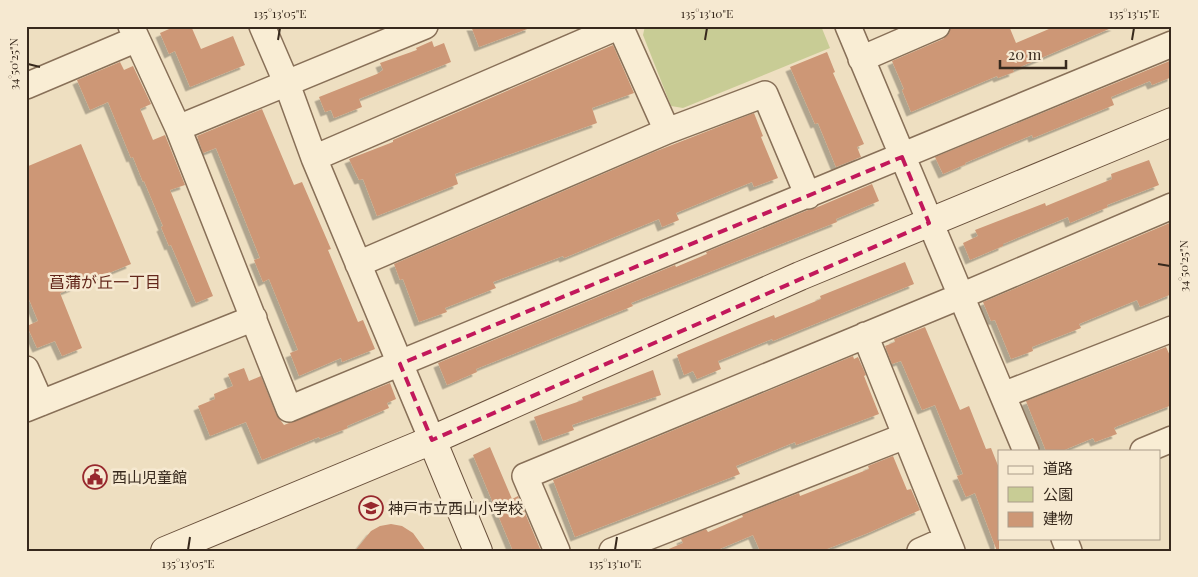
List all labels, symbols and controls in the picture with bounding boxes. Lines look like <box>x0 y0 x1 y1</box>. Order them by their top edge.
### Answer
text: 135°13'05"E <box>253 5 307 21</box>
text: 135°13'10"E <box>681 5 733 21</box>
text: 135°13'15"E <box>1109 5 1159 21</box>
text: 34°50'25"N <box>5 37 21 90</box>
scale bar <box>1000 38 1067 70</box>
text: 20 m <box>1008 44 1042 64</box>
text: 34°50'25"N <box>1175 239 1191 292</box>
district label: 菖蒲が丘一丁目 <box>49 271 161 292</box>
legend <box>998 450 1160 540</box>
text: 道路 <box>1043 458 1073 478</box>
public building icon: 西山児童館 <box>82 464 108 490</box>
place label: 西山児童館 <box>112 467 187 487</box>
text: 公園 <box>1043 484 1073 504</box>
school or university icon: 神戸市立西山小学校 <box>358 495 384 521</box>
place label: 神戸市立西山小学校 <box>388 498 523 518</box>
text: 建物 <box>1043 508 1073 528</box>
text: 135°13'05"E <box>161 555 215 571</box>
text: 135°13'10"E <box>589 555 641 571</box>

